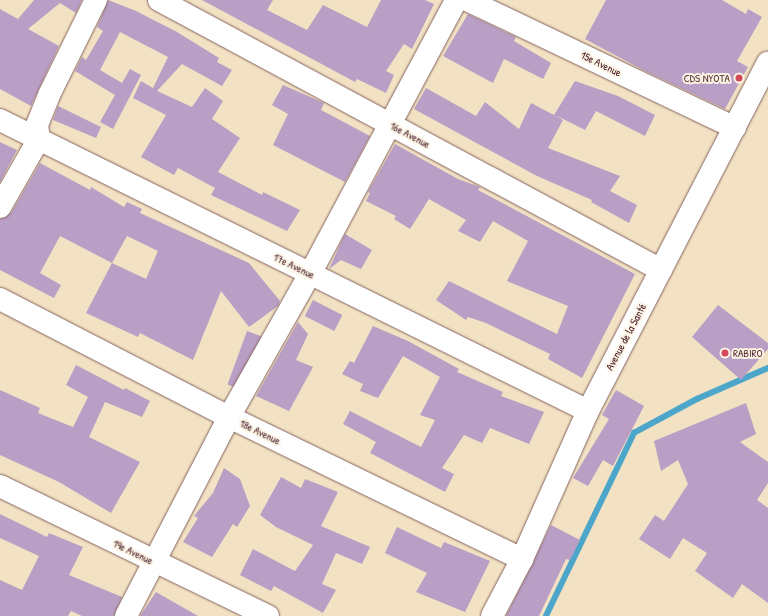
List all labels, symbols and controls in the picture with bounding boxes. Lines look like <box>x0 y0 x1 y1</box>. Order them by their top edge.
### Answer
street label: 15e Avenue <box>579 49 623 79</box>
place label: CDS NYOTA <box>684 71 730 85</box>
marker: CDS NYOTA <box>733 72 745 84</box>
street label: 16e Avenue <box>388 119 432 151</box>
street label: 17e Avenue <box>271 250 317 282</box>
street label: Avenue de la Santé <box>603 301 649 373</box>
place label: RABIRO <box>733 346 763 360</box>
marker: RABIRO <box>720 348 730 358</box>
street label: 18e Avenue <box>238 417 282 447</box>
street label: 19e Avenue <box>111 537 155 567</box>

